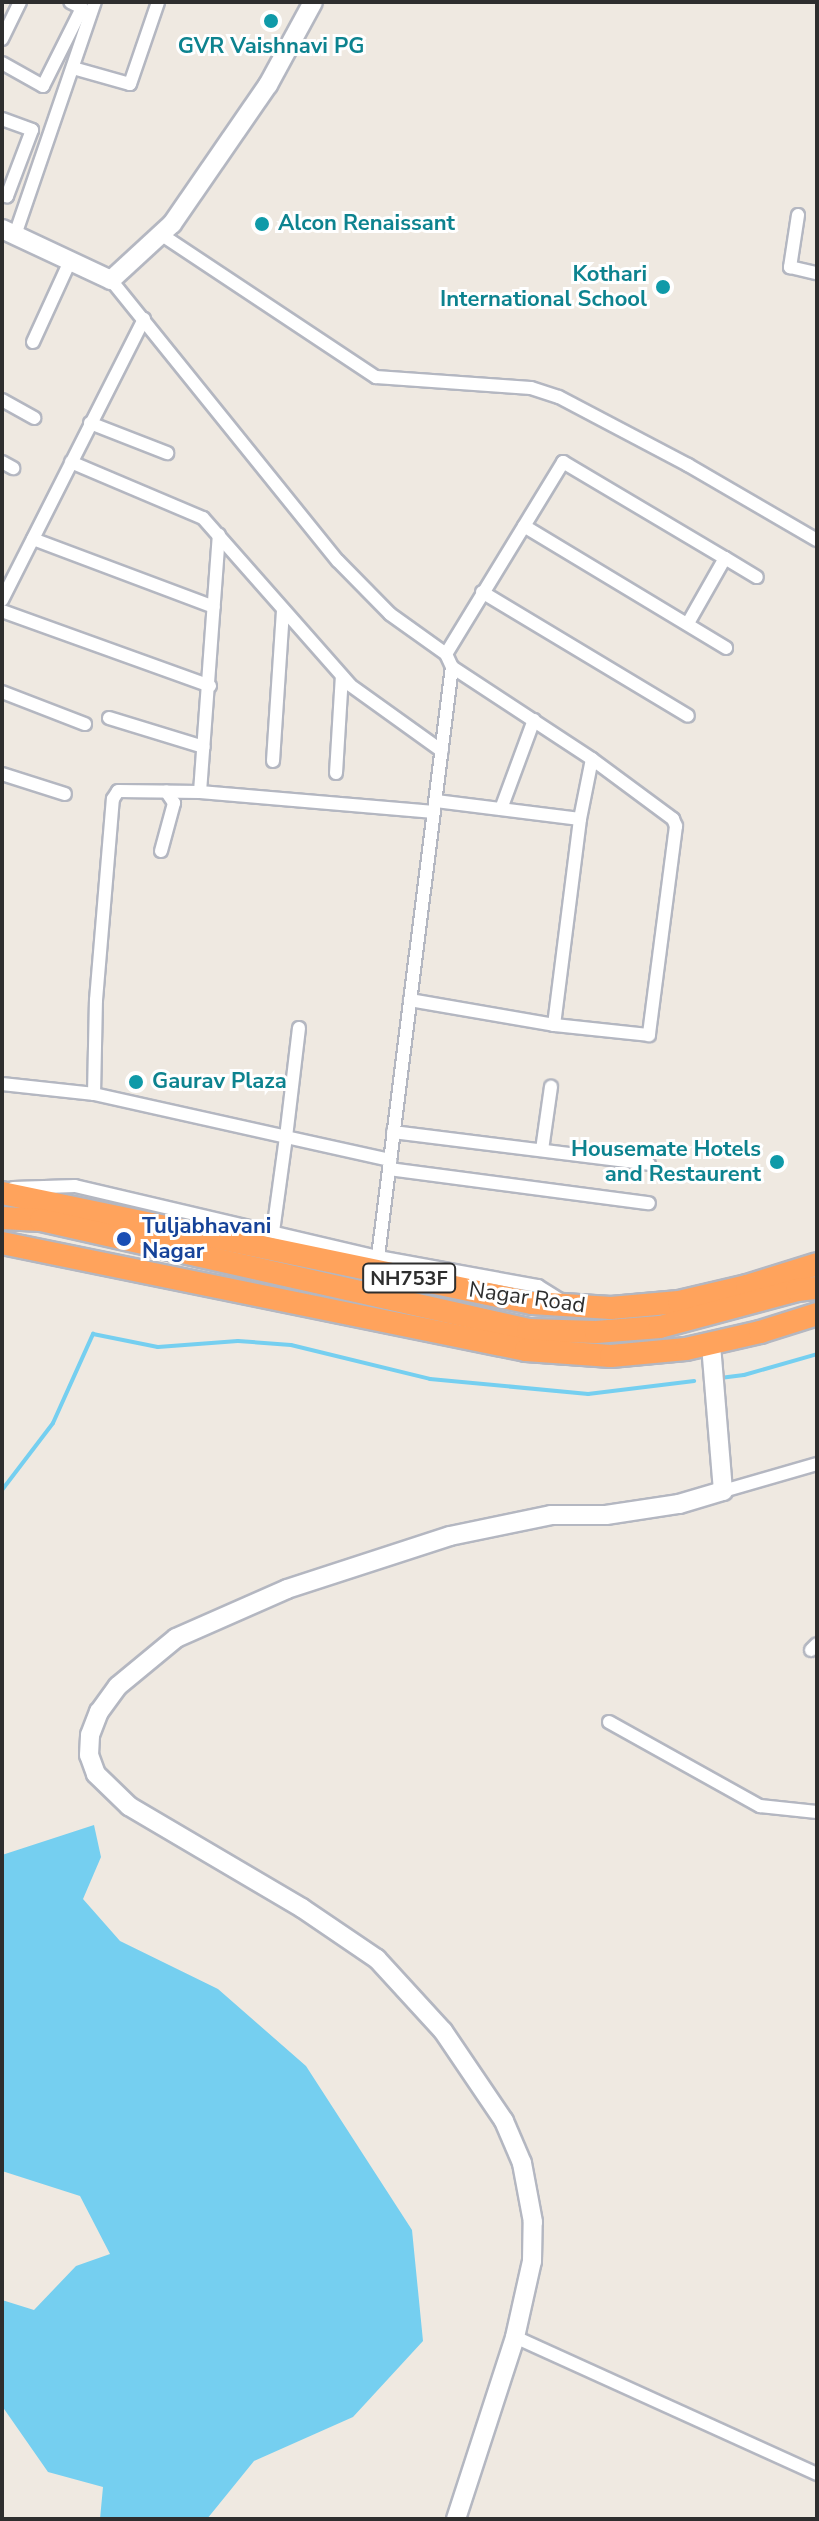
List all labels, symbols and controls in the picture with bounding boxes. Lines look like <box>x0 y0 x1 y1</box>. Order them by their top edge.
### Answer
marker: GVR Vaishnavi PG <box>262 12 280 30</box>
place label: GVR Vaishnavi PG <box>178 34 364 60</box>
place label: Alcon Renaissant <box>278 211 455 237</box>
marker: Alcon Renaissant <box>253 215 271 233</box>
place label: Kothari International School <box>440 261 647 312</box>
marker: Kothari International School <box>654 278 672 296</box>
place label: Gaurav Plaza <box>152 1069 287 1095</box>
marker: Gaurav Plaza <box>127 1073 145 1091</box>
place label: Housemate Hotels and Restaurent <box>571 1136 761 1188</box>
marker: Housemate Hotels and Restaurent <box>768 1153 786 1171</box>
place label: Tuljabhavani Nagar <box>142 1213 271 1264</box>
marker: Tuljabhavani Nagar <box>113 1228 135 1250</box>
road number: NH753F <box>361 1262 457 1294</box>
street label: Nagar Road <box>467 1277 587 1319</box>

